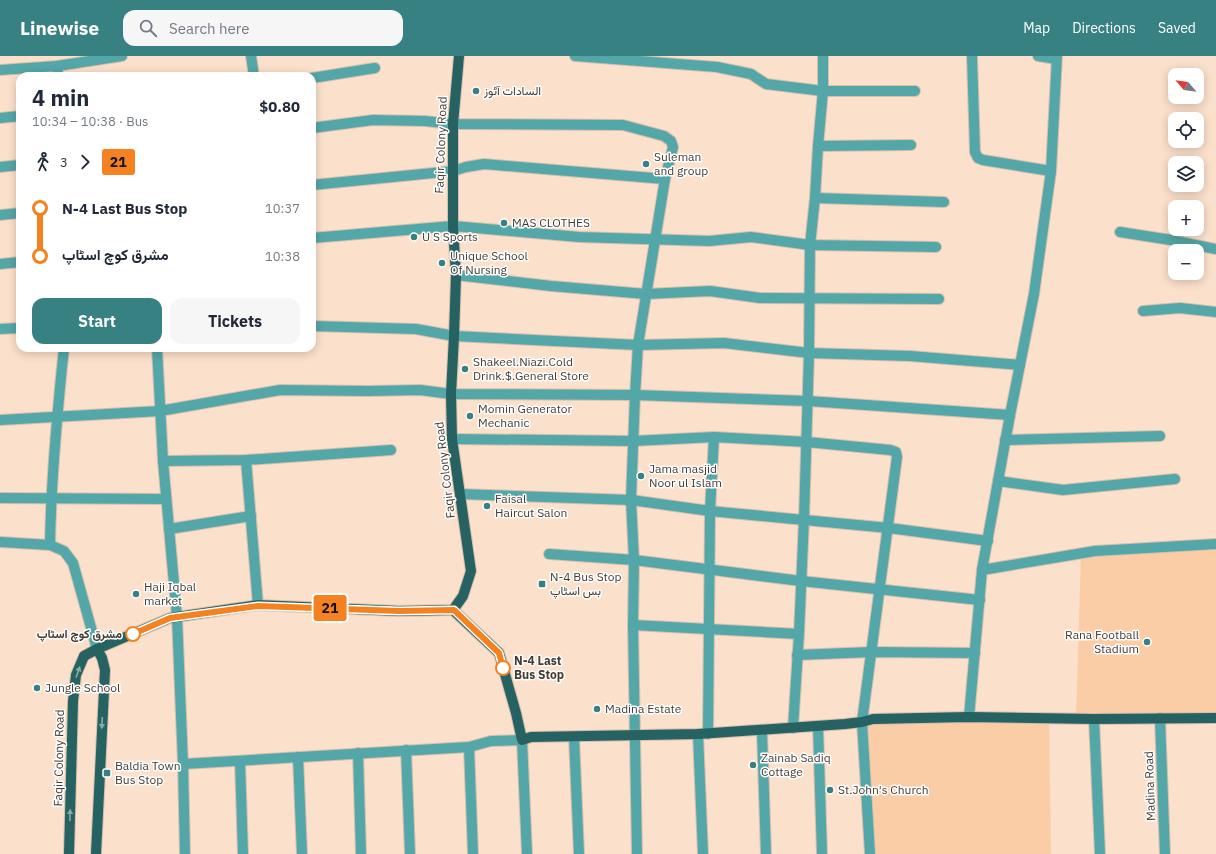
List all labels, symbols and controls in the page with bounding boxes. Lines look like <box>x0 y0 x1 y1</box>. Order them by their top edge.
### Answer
search box <box>123 10 403 46</box>
text: Linewise <box>20 16 99 40</box>
icon: search <box>137 17 159 39</box>
text: Search here <box>169 19 250 38</box>
text: Map <box>1023 19 1050 37</box>
text: Directions <box>1072 19 1136 37</box>
text: Saved <box>1158 19 1196 37</box>
north arrow <box>1168 68 1204 104</box>
map controls <box>1168 68 1204 280</box>
text: 4 min <box>32 83 89 112</box>
place label: السادات آٹوز <box>483 83 541 99</box>
marker: السادات آٹوز <box>471 86 481 96</box>
street label: Faqir Colony Road <box>431 96 450 194</box>
text: $0.80 <box>259 97 300 116</box>
button: locate <box>1168 112 1204 148</box>
text: 10:34 – 10:38 · Bus <box>32 113 148 130</box>
place label: Suleman and group <box>654 149 708 178</box>
icon: walk <box>32 151 54 173</box>
icon: forward <box>74 151 96 173</box>
text: 21 <box>110 153 127 171</box>
text: 3 <box>60 154 68 171</box>
button: layers <box>1168 156 1204 192</box>
marker: Suleman and group <box>641 159 651 169</box>
text: N-4 Last Bus Stop <box>62 199 187 218</box>
text: 10:37 <box>265 200 300 217</box>
button: + <box>1168 200 1204 236</box>
place label: MAS CLOTHES <box>512 215 590 230</box>
marker: MAS CLOTHES <box>499 218 509 228</box>
place label: U S Sports <box>422 229 478 244</box>
marker: U S Sports <box>409 232 419 242</box>
button: − <box>1168 244 1204 280</box>
text: مشرق کوچ اسٹاپ <box>62 245 169 264</box>
text: 10:38 <box>265 248 300 265</box>
place label: Unique School Of Nursing <box>450 248 528 277</box>
marker: Unique School Of Nursing <box>437 258 447 268</box>
button: Start <box>32 298 162 344</box>
button: Tickets <box>170 298 300 344</box>
place label: Shakeel.Niazi.Cold Drink.$.General Store <box>473 354 589 383</box>
marker: Shakeel.Niazi.Cold Drink.$.General Store <box>460 364 470 374</box>
place label: Momin Generator Mechanic <box>478 401 573 430</box>
marker: Momin Generator Mechanic <box>465 411 475 421</box>
street label: Faqir Colony Road <box>431 421 458 519</box>
place label: Jama masjid Noor ul Islam <box>649 461 722 490</box>
marker: Jama masjid Noor ul Islam <box>636 471 646 481</box>
place label: Faisal Haircut Salon <box>495 491 567 520</box>
marker: Faisal Haircut Salon <box>482 501 492 511</box>
place label: N-4 Bus Stop بس اسٹاپ <box>550 569 621 599</box>
place label: Haji Iqbal market <box>144 579 196 608</box>
marker: N-4 Bus Stop بس اسٹاپ <box>537 579 547 589</box>
marker: Haji Iqbal market <box>131 589 141 599</box>
line badge: 21 <box>312 595 348 621</box>
text: 21 <box>322 599 338 617</box>
place label: مشرق کوچ اسٹاپ <box>37 626 122 642</box>
marker: مشرق کوچ اسٹاپ <box>125 626 141 642</box>
place label: Rana Football Stadium <box>1065 627 1139 656</box>
marker: Rana Football Stadium <box>1142 637 1152 647</box>
place label: N-4 Last Bus Stop <box>514 653 564 682</box>
marker: N-4 Last Bus Stop <box>495 660 511 676</box>
one-way arrow <box>75 665 81 677</box>
place label: Jungle School <box>45 680 120 695</box>
marker: Jungle School <box>32 683 42 693</box>
place label: Madina Estate <box>605 701 682 716</box>
marker: Madina Estate <box>592 704 602 714</box>
street label: Faqir Colony Road <box>50 709 67 807</box>
one-way arrow <box>99 717 106 729</box>
place label: Zainab Sadiq Cottage <box>761 750 831 779</box>
street label: Madina Road <box>1141 751 1158 821</box>
place label: Baldia Town Bus Stop <box>115 758 181 787</box>
marker: Zainab Sadiq Cottage <box>748 760 758 770</box>
marker: Baldia Town Bus Stop <box>102 768 112 778</box>
place label: St.John's Church <box>838 782 929 797</box>
marker: St.John's Church <box>825 785 835 795</box>
one-way arrow <box>67 808 73 821</box>

